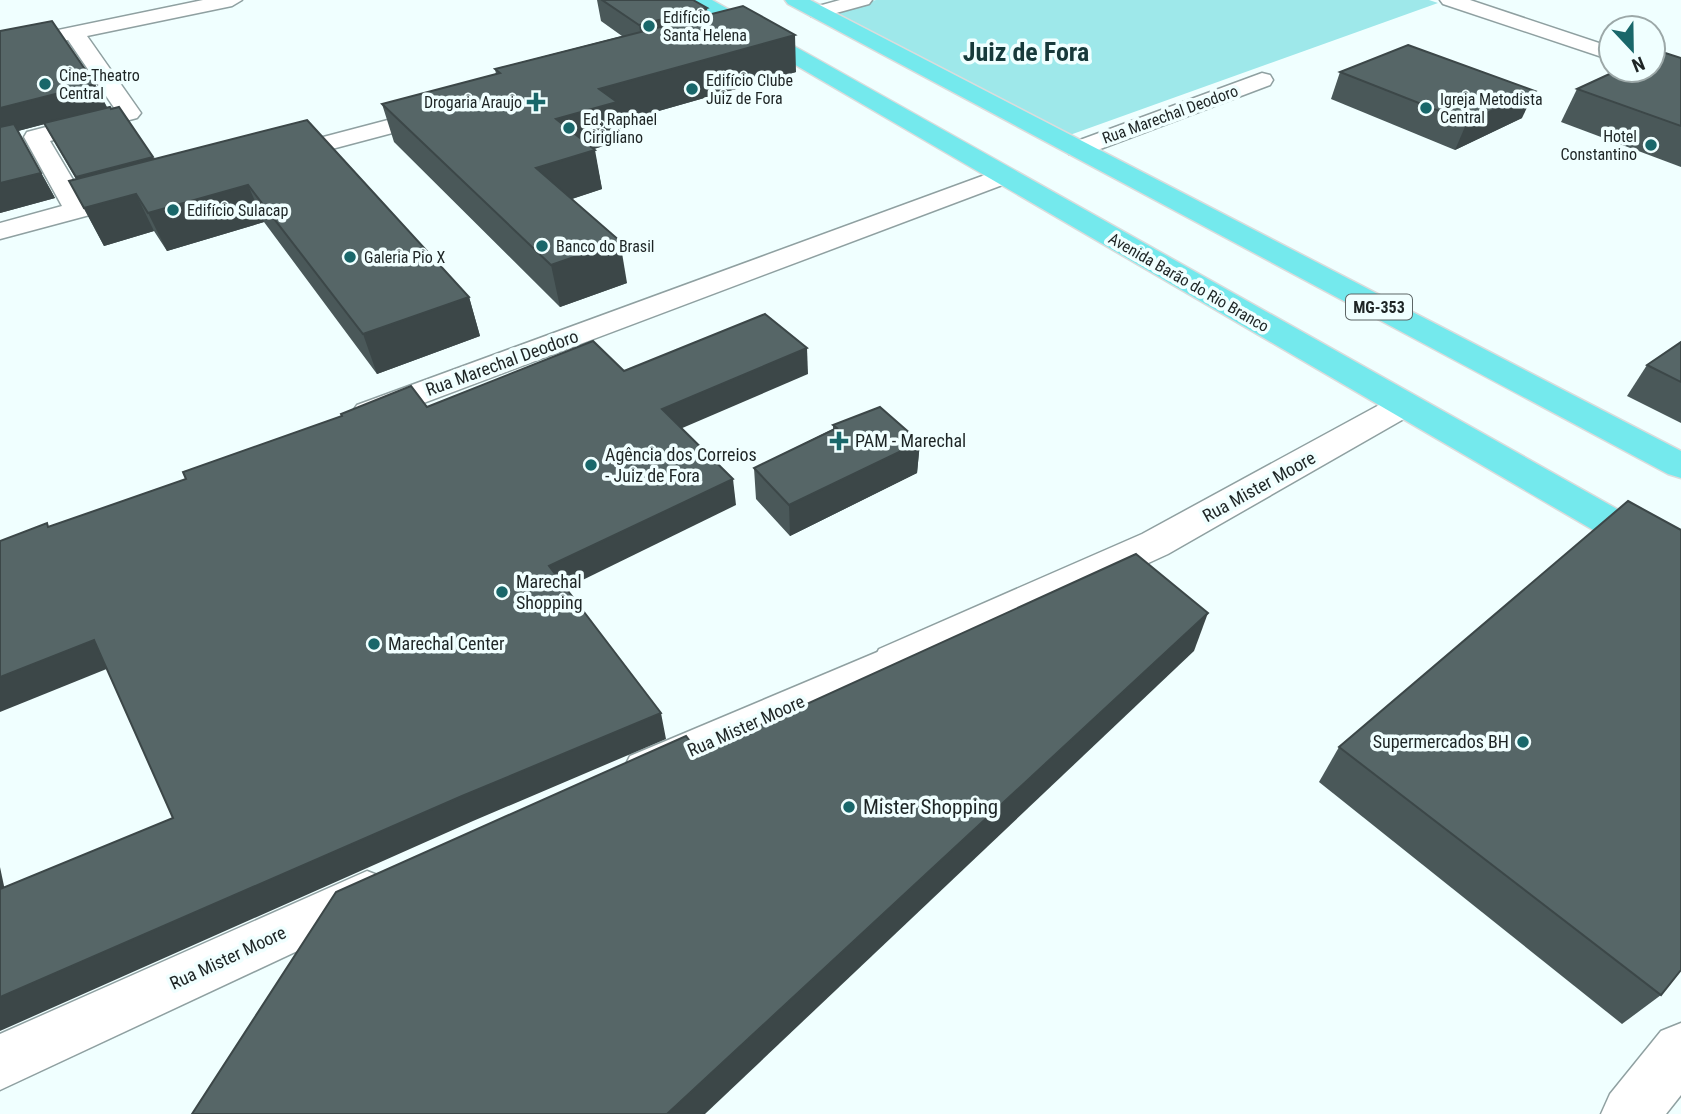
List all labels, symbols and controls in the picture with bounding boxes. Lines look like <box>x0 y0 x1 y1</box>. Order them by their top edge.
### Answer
place label: Edifício Santa Helena <box>663 8 747 45</box>
north arrow <box>1597 14 1667 84</box>
marker: Edifício Santa Helena <box>641 18 657 34</box>
district label: Juiz de Fora <box>963 37 1089 67</box>
text: N <box>1628 51 1648 77</box>
place label: Cine-Theatro Central <box>59 66 140 103</box>
place label: Edifício Clube Juiz de Fora <box>706 71 793 108</box>
marker: Cine-Theatro Central <box>37 76 53 92</box>
marker: Edifício Clube Juiz de Fora <box>684 81 700 97</box>
street label: Rua Marechal Deodoro <box>1100 81 1241 148</box>
place label: Igreja Metodista Central <box>1440 90 1543 127</box>
place label: Drogaria Araujo <box>424 93 522 112</box>
marker: Drogaria Araujo <box>528 94 544 110</box>
marker: Igreja Metodista Central <box>1418 100 1434 116</box>
place label: Ed. Raphael Cirigliano <box>583 110 657 147</box>
marker: Ed. Raphael Cirigliano <box>561 120 577 136</box>
place label: Hotel Constantino <box>1561 127 1637 164</box>
marker: Hotel Constantino <box>1643 137 1659 153</box>
place label: Edifício Sulacap <box>187 201 288 220</box>
marker: Edifício Sulacap <box>165 202 181 218</box>
street label: Avenida Barão do Rio Branco <box>1105 229 1272 336</box>
place label: Banco do Brasil <box>556 237 654 256</box>
marker: Banco do Brasil <box>534 238 550 254</box>
place label: Galeria Pio X <box>364 248 445 267</box>
marker: Galeria Pio X <box>342 249 358 265</box>
road number: MG-353 <box>1346 294 1412 320</box>
street label: Rua Marechal Deodoro <box>423 325 581 400</box>
place label: PAM - Marechal <box>855 430 966 451</box>
marker: PAM - Marechal <box>829 431 849 451</box>
place label: Agência dos Correios - Juiz de Fora <box>605 444 757 486</box>
street label: Rua Mister Moore <box>1199 447 1319 526</box>
marker: Agência dos Correios - Juiz de Fora <box>583 457 599 473</box>
place label: Marechal Shopping <box>516 571 583 613</box>
marker: Marechal Shopping <box>494 584 510 600</box>
place label: Marechal Center <box>388 633 505 654</box>
marker: Marechal Center <box>366 636 382 652</box>
street label: Rua Mister Moore <box>684 690 808 761</box>
place label: Supermercados BH <box>1373 731 1509 752</box>
marker: Supermercados BH <box>1515 734 1531 750</box>
place label: Mister Shopping <box>863 795 998 819</box>
marker: Mister Shopping <box>841 799 857 815</box>
street label: Rua Mister Moore <box>166 921 289 994</box>

